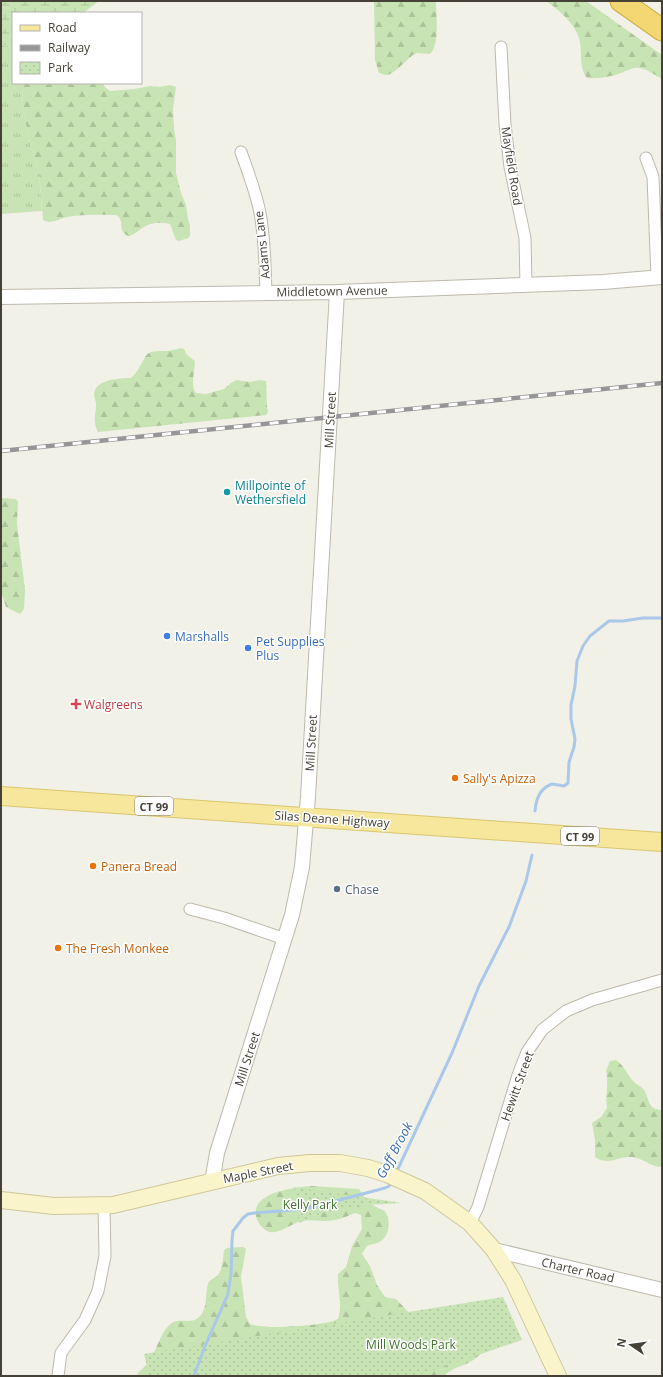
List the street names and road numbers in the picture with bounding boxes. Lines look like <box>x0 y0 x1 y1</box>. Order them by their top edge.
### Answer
street label: Mayfield Road <box>497 125 527 207</box>
street label: Adams Lane <box>250 210 274 280</box>
street label: Middletown Avenue <box>276 282 388 300</box>
street label: Mill Street <box>320 391 340 449</box>
street label: Mill Street <box>301 714 321 772</box>
road number: CT 99 <box>135 797 173 815</box>
street label: Silas Deane Highway <box>274 807 391 832</box>
road number: CT 99 <box>561 827 599 845</box>
street label: Mill Street <box>230 1029 264 1089</box>
street label: Hewitt Street <box>497 1049 537 1123</box>
street label: Maple Street <box>221 1157 295 1187</box>
street label: Charter Road <box>540 1253 616 1287</box>

